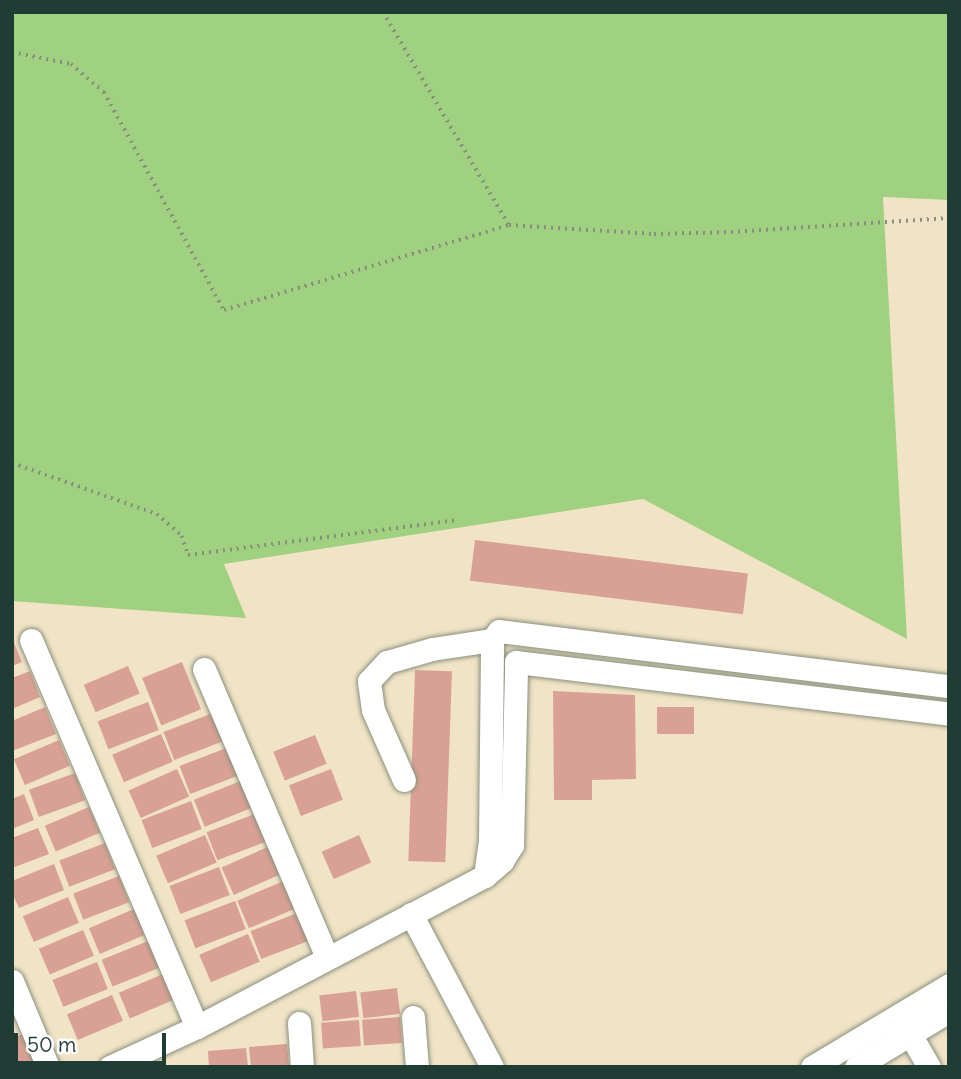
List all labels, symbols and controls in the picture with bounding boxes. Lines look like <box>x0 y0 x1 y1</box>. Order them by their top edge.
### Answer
scale bar <box>18 1020 170 1064</box>
text: 50 m <box>27 1031 76 1058</box>

